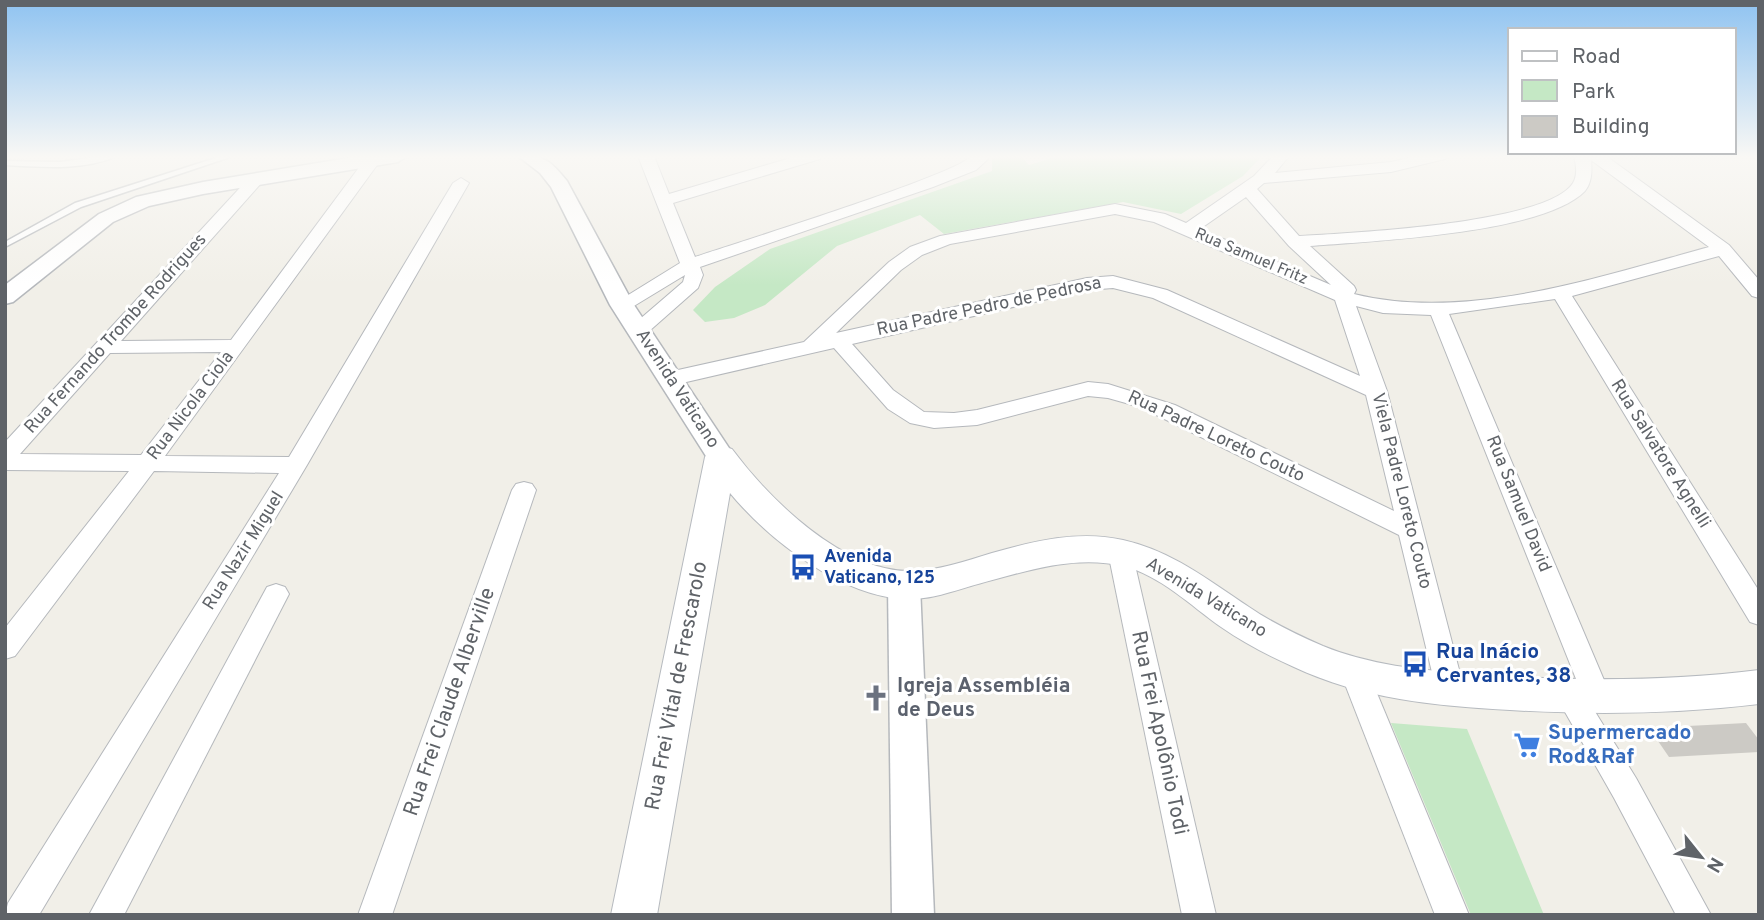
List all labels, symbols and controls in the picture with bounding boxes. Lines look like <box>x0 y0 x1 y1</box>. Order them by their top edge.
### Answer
legend <box>1508 28 1736 154</box>
text: Road <box>1572 44 1621 71</box>
text: Park <box>1572 79 1615 106</box>
text: Building <box>1572 114 1650 141</box>
street label: Rua Samuel Fritz <box>1191 224 1311 290</box>
street label: Rua Fernando Trombe Rodrigues <box>20 229 212 439</box>
street label: Rua Padre Pedro de Pedrosa <box>875 272 1103 342</box>
street label: Avenida Vaticano <box>630 325 724 453</box>
street label: Rua Nicola Ciola <box>142 347 240 465</box>
street label: Rua Salvatore Agnelli <box>1605 375 1715 533</box>
street label: Rua Padre Loreto Couto <box>1124 386 1308 488</box>
street label: Viela Padre Loreto Couto <box>1365 391 1437 591</box>
street label: Rua Samuel David <box>1480 432 1556 576</box>
street label: Rua Nazir Miguel <box>198 487 290 615</box>
place label: Avenida Vaticano, 125 <box>824 546 935 590</box>
bus stop icon: Avenida Vaticano, 125 <box>788 552 818 582</box>
street label: Avenida Vaticano <box>1141 553 1271 643</box>
street label: Rua Frei Vital de Frescarolo <box>640 559 714 813</box>
street label: Rua Frei Claude Alberville <box>398 584 502 820</box>
street label: Rua Frei Apolônio Todi <box>1124 628 1194 838</box>
place label: Rua Inácio Cervantes, 38 <box>1436 639 1571 690</box>
bus stop icon: Rua Inácio Cervantes, 38 <box>1400 649 1430 679</box>
place label: Igreja Assembléia de Deus <box>897 673 1070 724</box>
church icon: Igreja Assembléia de Deus <box>861 683 891 713</box>
place label: Supermercado Rod&Raf <box>1548 720 1691 771</box>
supermarket icon: Supermercado Rod&Raf <box>1512 730 1542 760</box>
north arrow <box>1666 822 1736 892</box>
text: N <box>1700 853 1728 876</box>

